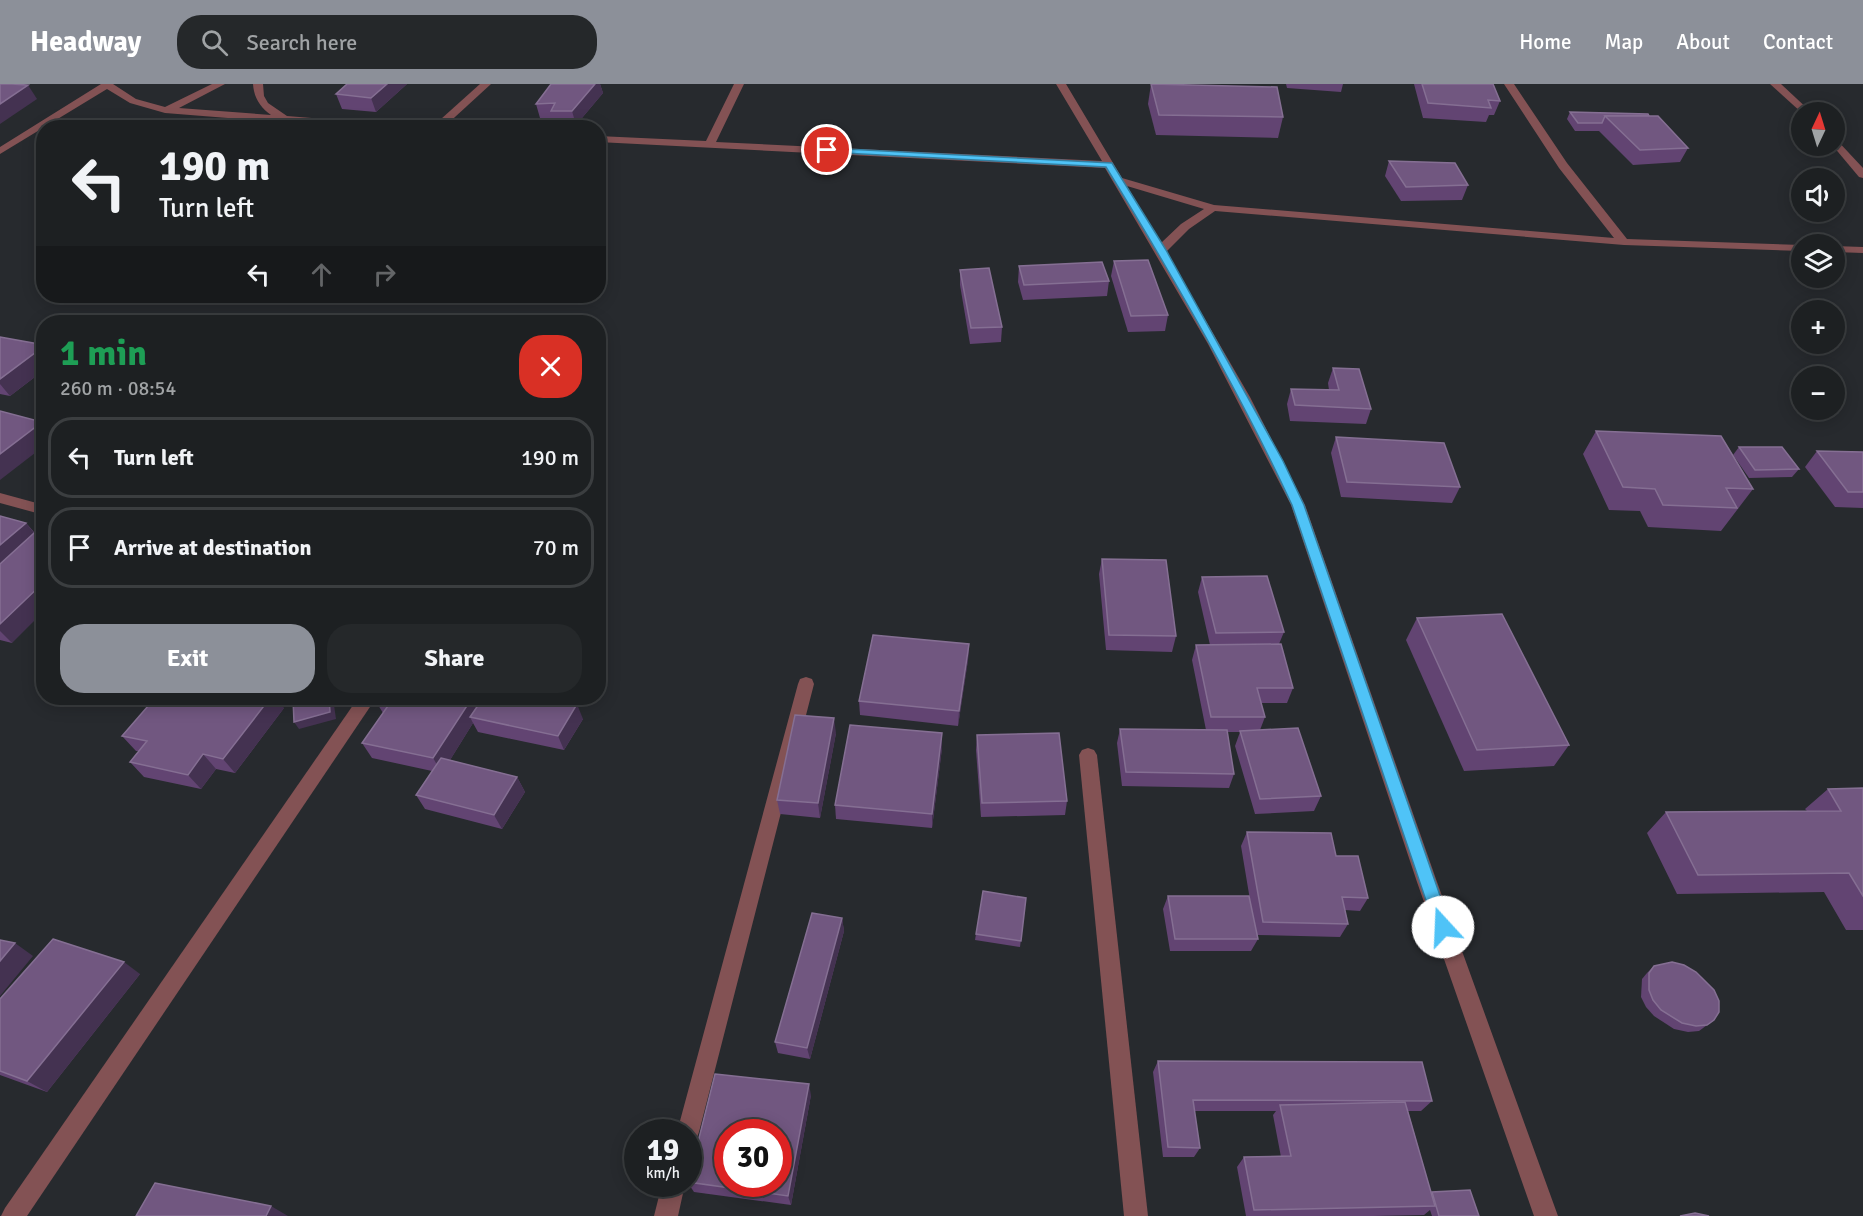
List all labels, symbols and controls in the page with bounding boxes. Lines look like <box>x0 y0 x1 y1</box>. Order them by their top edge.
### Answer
search box <box>177 15 597 69</box>
text: Headway <box>30 25 141 59</box>
icon: search <box>198 26 231 59</box>
text: Search here <box>246 29 357 56</box>
text: Home <box>1519 29 1572 55</box>
text: Map <box>1605 29 1643 55</box>
text: About <box>1676 29 1730 55</box>
text: Contact <box>1763 29 1833 55</box>
north arrow <box>1791 102 1845 156</box>
map controls <box>1791 102 1845 420</box>
pin <box>801 124 852 175</box>
icon: arrive <box>810 133 843 166</box>
text: 190 m <box>159 141 270 192</box>
icon: left <box>60 144 138 222</box>
button: sound <box>1791 168 1845 222</box>
text: Turn left <box>159 192 254 225</box>
button: layers <box>1791 234 1845 288</box>
icon: left <box>242 258 275 291</box>
icon: ahead <box>305 258 338 291</box>
icon: right <box>368 258 401 291</box>
button: + <box>1791 300 1845 354</box>
text: 1 min <box>60 331 147 376</box>
button: close <box>519 335 582 398</box>
button: − <box>1791 366 1845 420</box>
text: 260 m · 08:54 <box>60 376 176 401</box>
icon: left <box>63 441 96 474</box>
text: Turn left <box>114 444 194 471</box>
text: 190 m <box>521 444 579 471</box>
icon: arrive <box>63 531 96 564</box>
text: Arrive at destination <box>114 534 311 561</box>
text: 70 m <box>533 534 579 561</box>
button: Exit <box>60 624 315 693</box>
button: Share <box>327 624 582 693</box>
position arrow <box>1411 895 1475 959</box>
speed limit sign: 30 <box>714 1119 792 1197</box>
text: 19 <box>647 1132 679 1169</box>
text: km/h <box>646 1164 680 1182</box>

